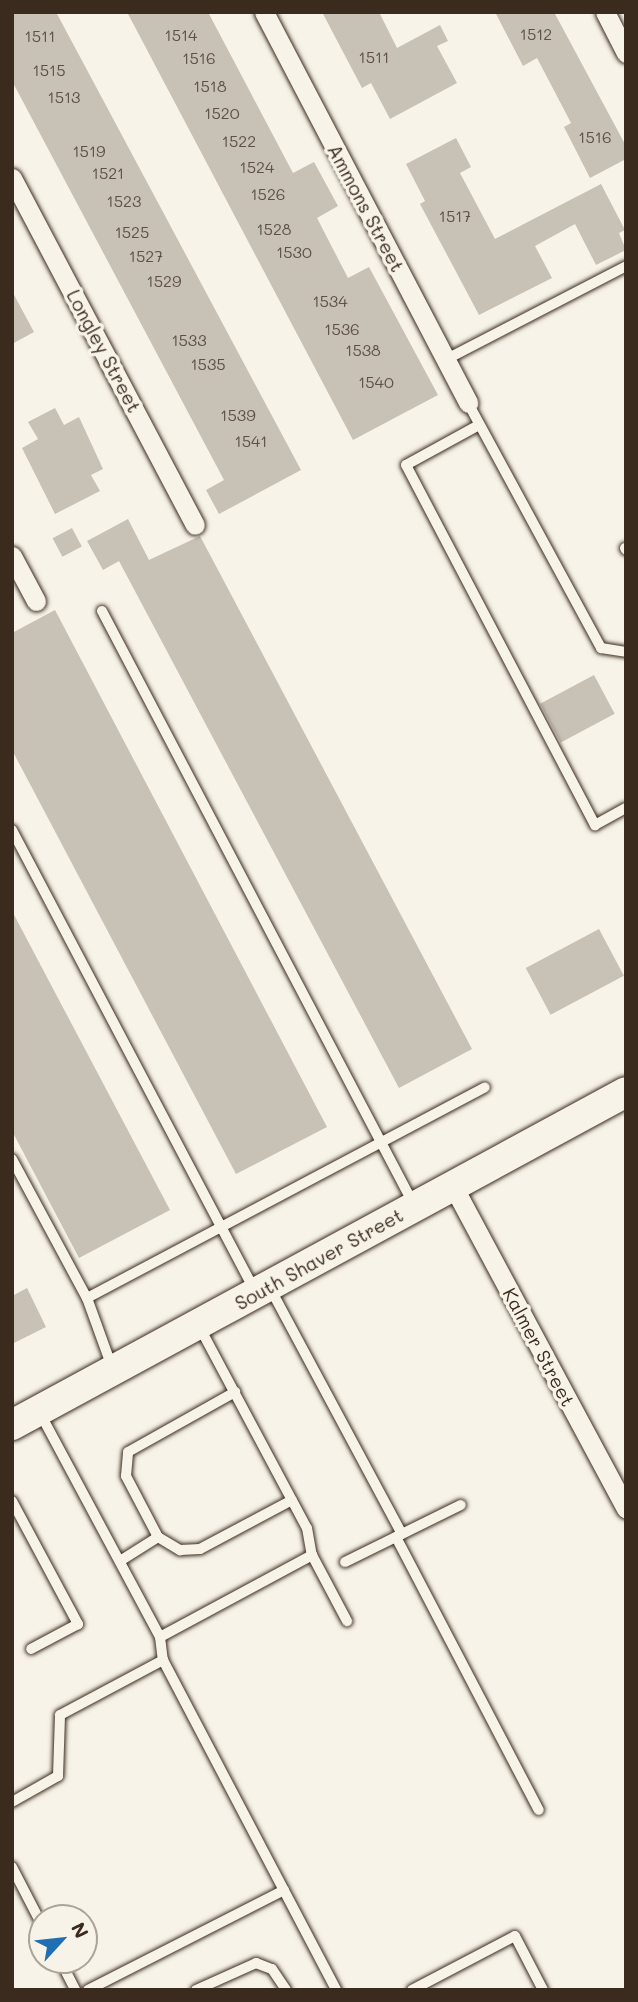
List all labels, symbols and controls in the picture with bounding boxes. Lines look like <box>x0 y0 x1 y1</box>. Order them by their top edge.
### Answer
house number: 1512 <box>520 24 552 44</box>
house number: 1514 <box>164 25 198 45</box>
house number: 1511 <box>25 26 55 46</box>
house number: 1511 <box>359 47 389 67</box>
house number: 1516 <box>182 48 216 68</box>
house number: 1515 <box>33 60 65 80</box>
house number: 1518 <box>193 76 227 96</box>
house number: 1513 <box>47 87 81 107</box>
house number: 1520 <box>204 103 240 123</box>
house number: 1516 <box>578 127 612 147</box>
house number: 1522 <box>222 131 256 151</box>
street label: Ammons Street <box>323 140 409 276</box>
house number: 1519 <box>72 141 106 161</box>
house number: 1524 <box>240 157 274 177</box>
house number: 1521 <box>92 163 124 183</box>
house number: 1526 <box>250 184 286 204</box>
house number: 1523 <box>107 191 141 211</box>
house number: 1517 <box>439 206 471 226</box>
house number: 1528 <box>256 219 292 239</box>
house number: 1525 <box>115 222 149 242</box>
house number: 1530 <box>276 242 312 262</box>
house number: 1527 <box>129 246 163 266</box>
house number: 1529 <box>147 271 181 291</box>
street label: Longley Street <box>62 286 146 416</box>
house number: 1534 <box>312 291 348 311</box>
house number: 1536 <box>324 319 360 339</box>
house number: 1533 <box>171 330 207 350</box>
house number: 1538 <box>345 340 381 360</box>
house number: 1535 <box>190 354 226 374</box>
house number: 1540 <box>358 372 394 392</box>
house number: 1539 <box>220 405 256 425</box>
house number: 1541 <box>234 431 268 451</box>
street label: South Shaver Street <box>231 1203 407 1315</box>
street label: Kalmer Street <box>498 1284 580 1410</box>
north arrow <box>28 1904 98 1974</box>
text: N <box>66 1918 95 1942</box>

